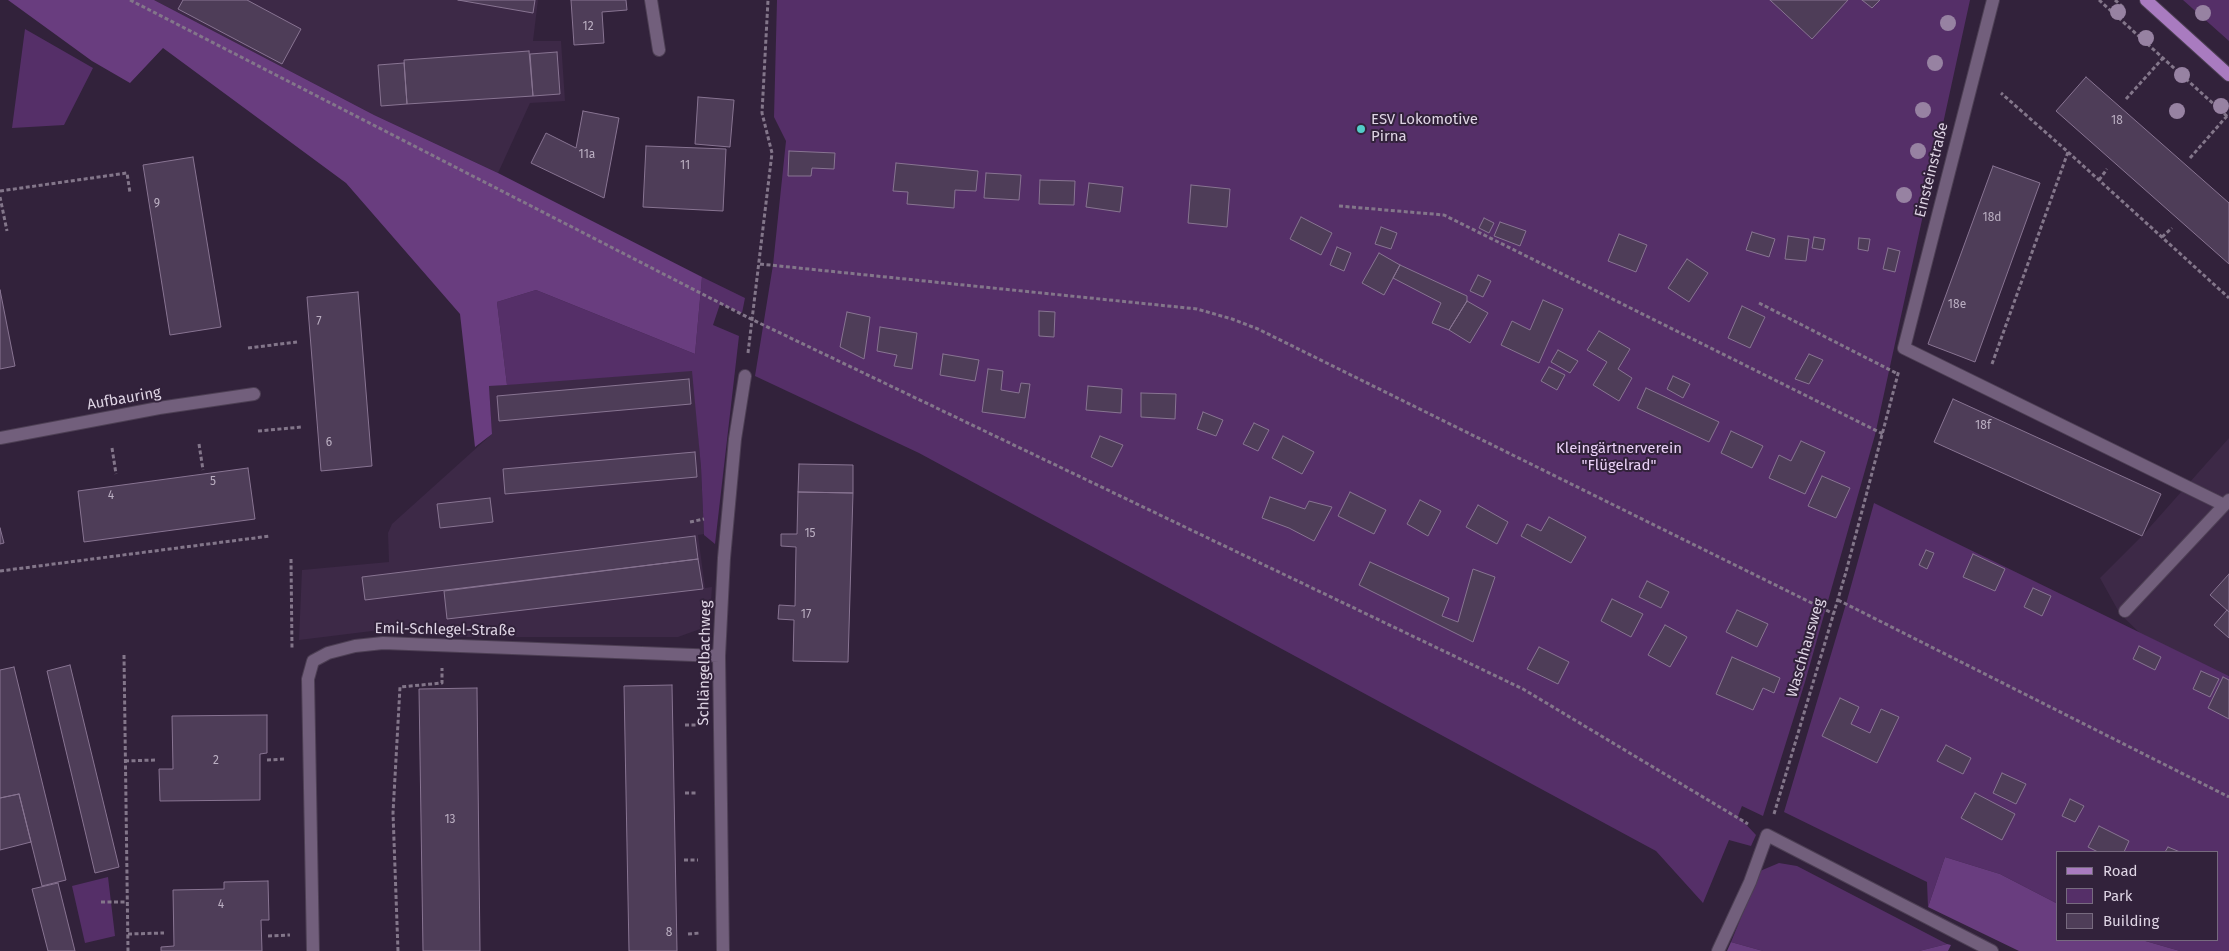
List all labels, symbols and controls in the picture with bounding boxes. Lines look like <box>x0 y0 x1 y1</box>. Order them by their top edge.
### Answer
house number: 12 <box>582 20 594 34</box>
place label: ESV Lokomotive Pirna <box>1371 111 1478 146</box>
house number: 18 <box>2111 114 2123 128</box>
street label: Einsteinstraße <box>1911 121 1953 219</box>
marker: ESV Lokomotive Pirna <box>1355 123 1367 135</box>
house number: 11a <box>579 148 595 162</box>
house number: 11 <box>680 159 690 173</box>
house number: 9 <box>154 197 160 211</box>
house number: 18d <box>1983 211 2001 225</box>
house number: 18e <box>1948 298 1966 312</box>
house number: 7 <box>316 315 322 329</box>
street label: Aufbauring <box>86 384 162 414</box>
house number: 18f <box>1975 419 1991 433</box>
house number: 6 <box>326 436 332 450</box>
park label: Kleingärtnerverein "Flügelrad" <box>1556 440 1682 475</box>
house number: 5 <box>210 475 216 489</box>
house number: 4 <box>108 489 114 503</box>
house number: 15 <box>804 527 816 541</box>
street label: Waschhausweg <box>1783 596 1829 700</box>
street label: Schlängelbachweg <box>695 600 715 726</box>
house number: 17 <box>801 608 811 622</box>
street label: Emil-Schlegel-Straße <box>374 620 516 640</box>
house number: 2 <box>213 754 219 768</box>
house number: 13 <box>444 813 456 827</box>
legend <box>2056 851 2219 941</box>
text: Road <box>2103 862 2138 880</box>
text: Park <box>2103 887 2133 905</box>
house number: 4 <box>218 898 224 912</box>
text: Building <box>2103 912 2159 930</box>
house number: 8 <box>666 926 672 940</box>

